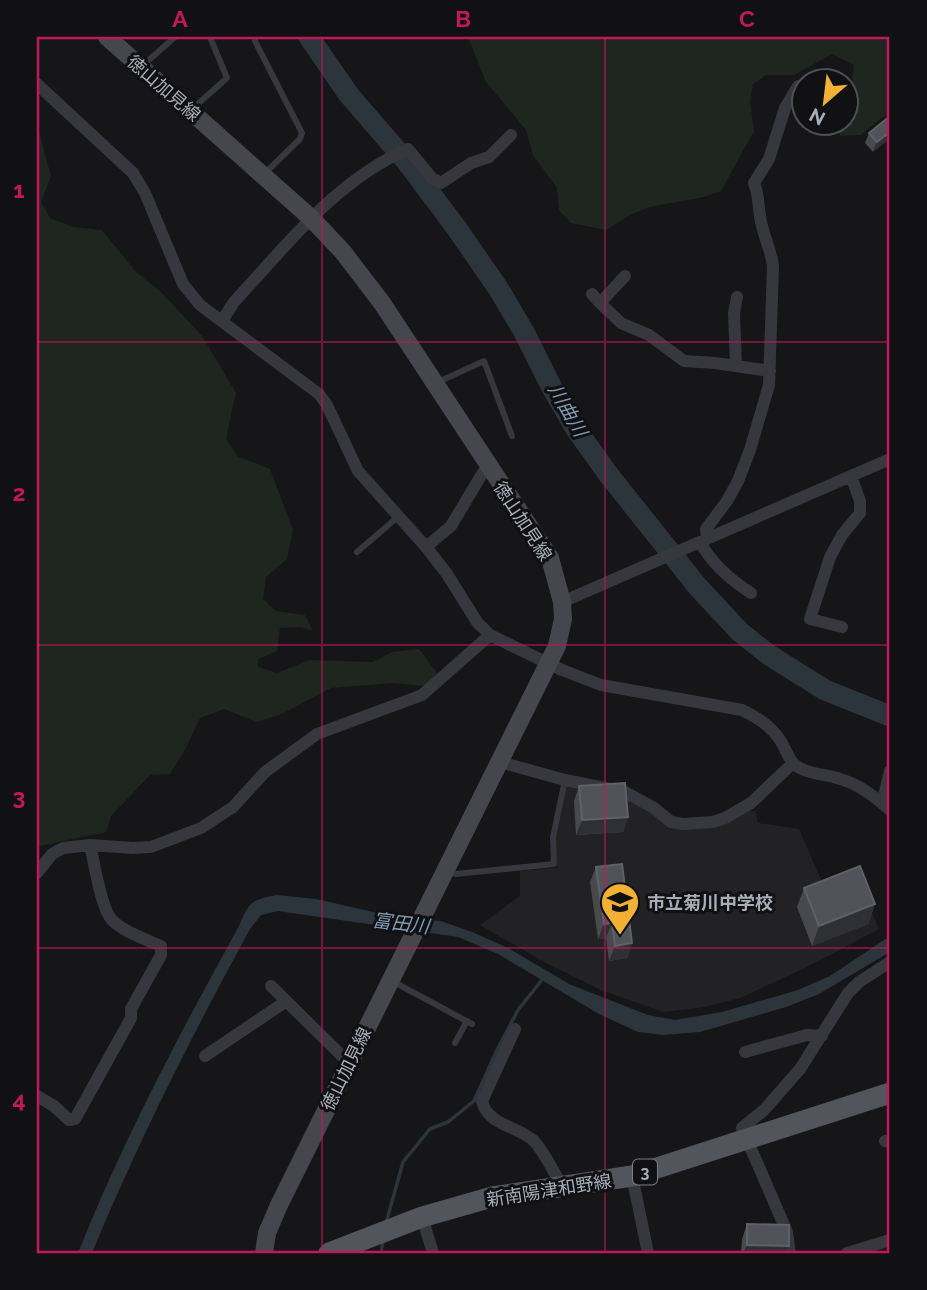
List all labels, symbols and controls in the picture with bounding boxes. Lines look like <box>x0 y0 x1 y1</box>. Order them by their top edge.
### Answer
text: A <box>172 5 188 32</box>
text: B <box>455 5 471 32</box>
text: C <box>739 5 755 32</box>
street label: 徳山加見線 <box>123 51 205 125</box>
north arrow <box>790 66 860 136</box>
text: N <box>805 104 829 130</box>
text: 1 <box>13 176 25 203</box>
water label: 川曲川 <box>544 380 593 442</box>
street label: 徳山加見線 <box>490 478 556 564</box>
text: 2 <box>13 479 25 506</box>
text: 3 <box>13 783 25 810</box>
school or university icon: 市立菊川中学校 <box>599 881 641 936</box>
place label: 市立菊川中学校 <box>647 892 773 913</box>
water label: 富田川 <box>371 909 433 938</box>
street label: 徳山加見線 <box>317 1024 375 1114</box>
text: 4 <box>12 1086 26 1113</box>
road number: 3 <box>633 1160 657 1184</box>
street label: 新南陽津和野線 <box>485 1170 613 1210</box>

